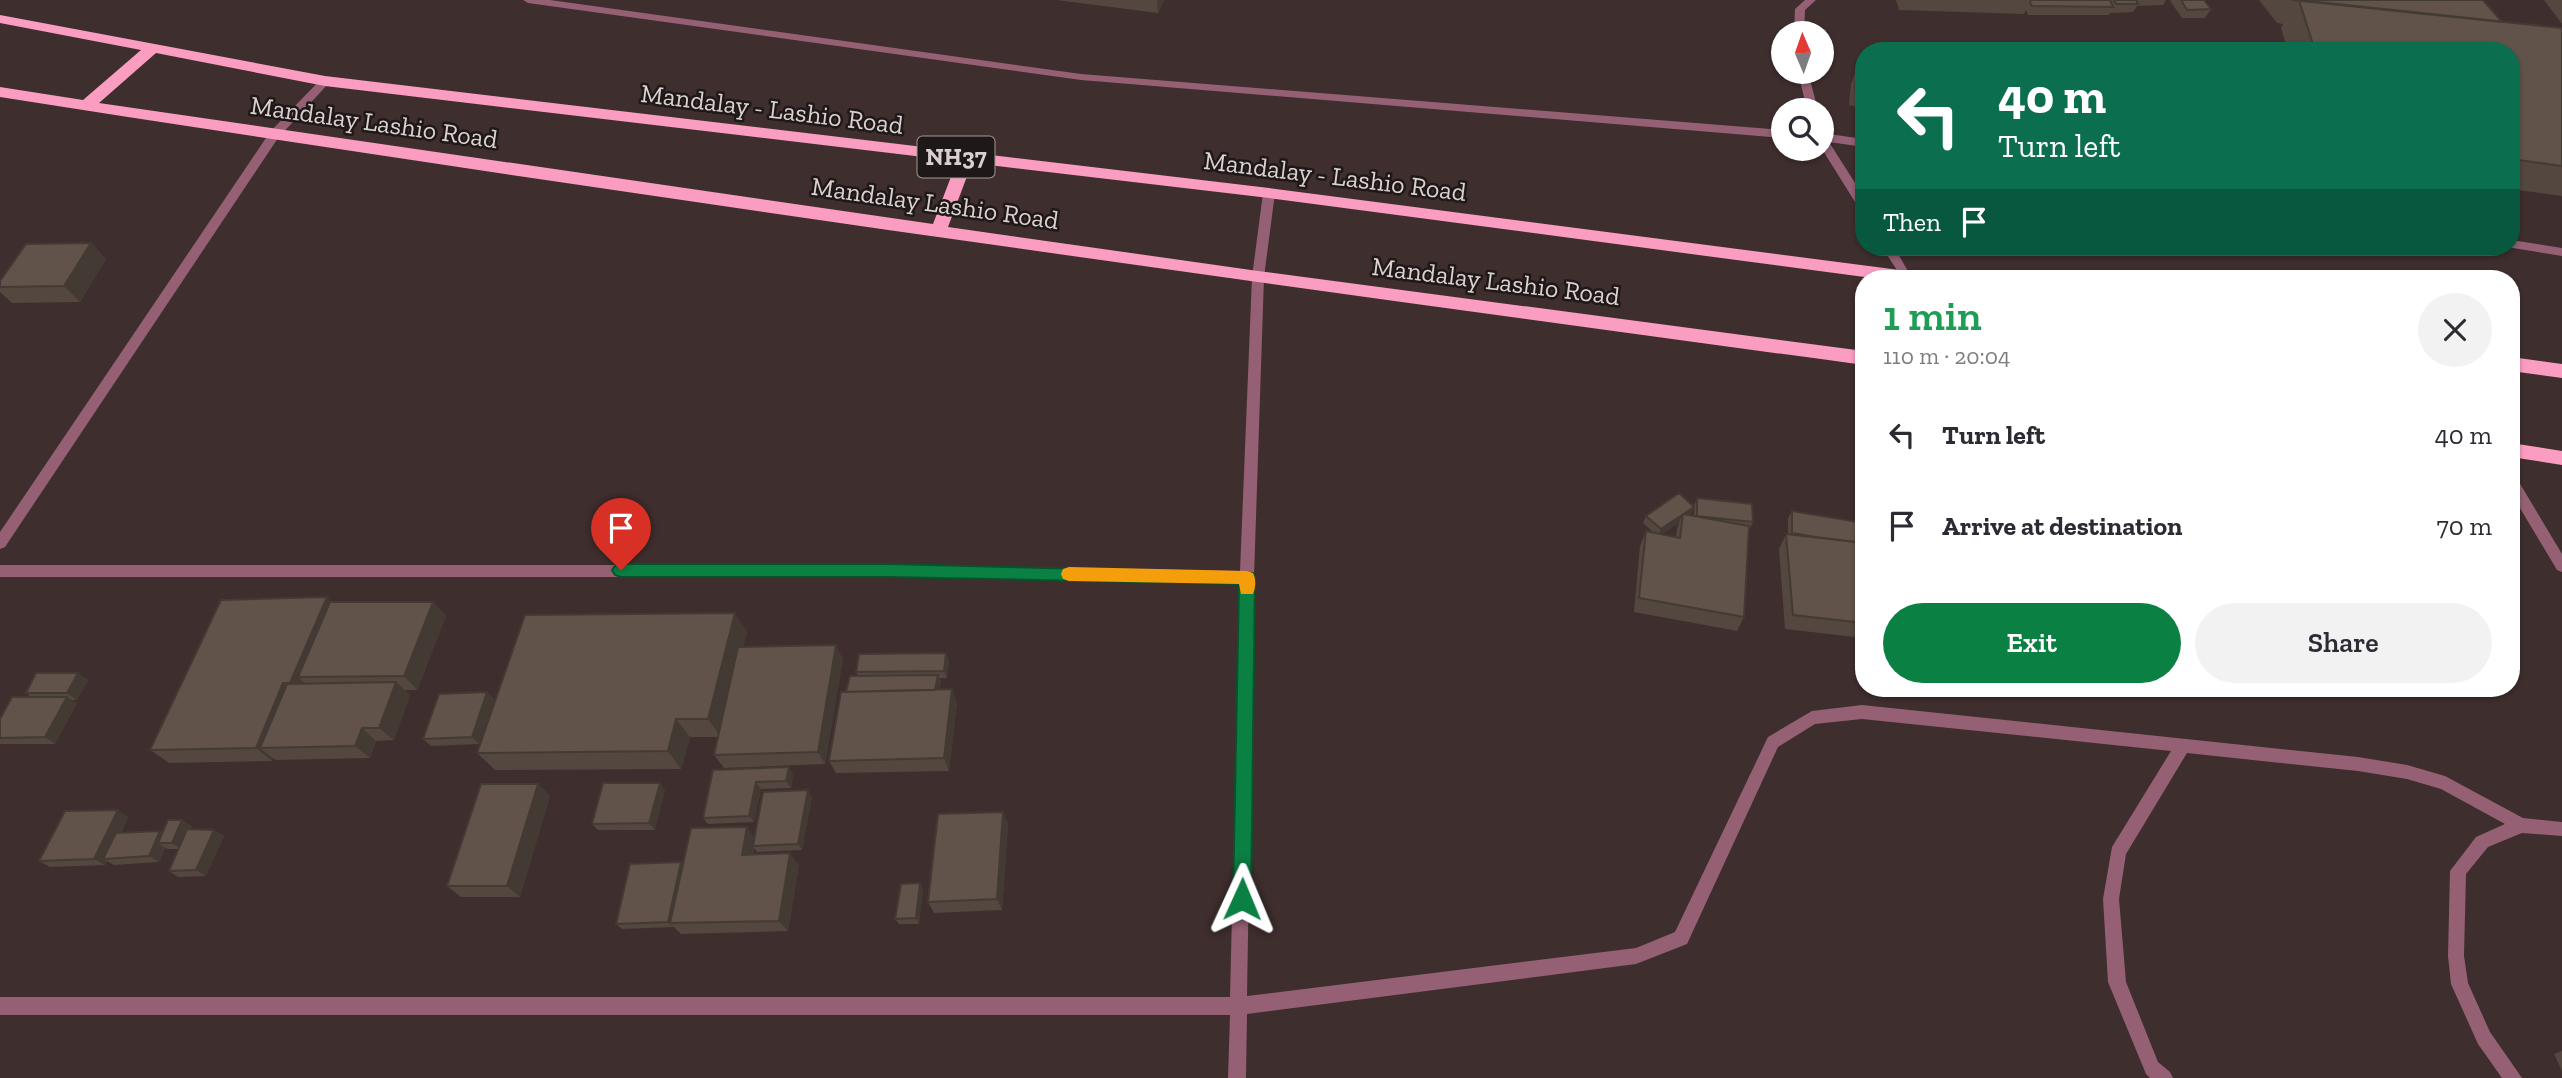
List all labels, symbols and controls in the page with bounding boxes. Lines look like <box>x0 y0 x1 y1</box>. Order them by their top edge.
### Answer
north arrow <box>1771 21 1834 84</box>
map controls <box>1771 21 1834 161</box>
text: 40 m <box>1998 67 2106 126</box>
icon: left <box>1883 70 1974 161</box>
street label: Mandalay - Lashio Road <box>639 77 905 141</box>
street label: Mandalay Lashio Road <box>248 89 500 155</box>
button: search <box>1771 98 1834 161</box>
text: Turn left <box>1998 127 2120 165</box>
road number: NH37 <box>918 136 995 177</box>
street label: Mandalay - Lashio Road <box>1202 144 1468 208</box>
street label: Mandalay Lashio Road <box>809 170 1061 236</box>
icon: arrive <box>1955 203 1993 241</box>
text: Then <box>1883 206 1941 238</box>
street label: Mandalay Lashio Road <box>1370 250 1622 312</box>
text: 1 min <box>1883 290 1982 341</box>
button: close <box>2418 293 2492 367</box>
text: 110 m · 20:04 <box>1883 342 2010 370</box>
icon: left <box>1883 416 1921 454</box>
text: Turn left <box>1942 419 2045 451</box>
text: 40 m <box>2435 419 2492 451</box>
pin <box>591 498 651 570</box>
icon: arrive <box>1883 507 1921 545</box>
icon: arrive <box>602 509 640 547</box>
text: Arrive at destination <box>1942 510 2182 542</box>
text: 70 m <box>2436 510 2492 542</box>
button: Exit <box>1883 603 2181 683</box>
button: Share <box>2195 603 2492 683</box>
position arrow <box>1205 862 1279 936</box>

